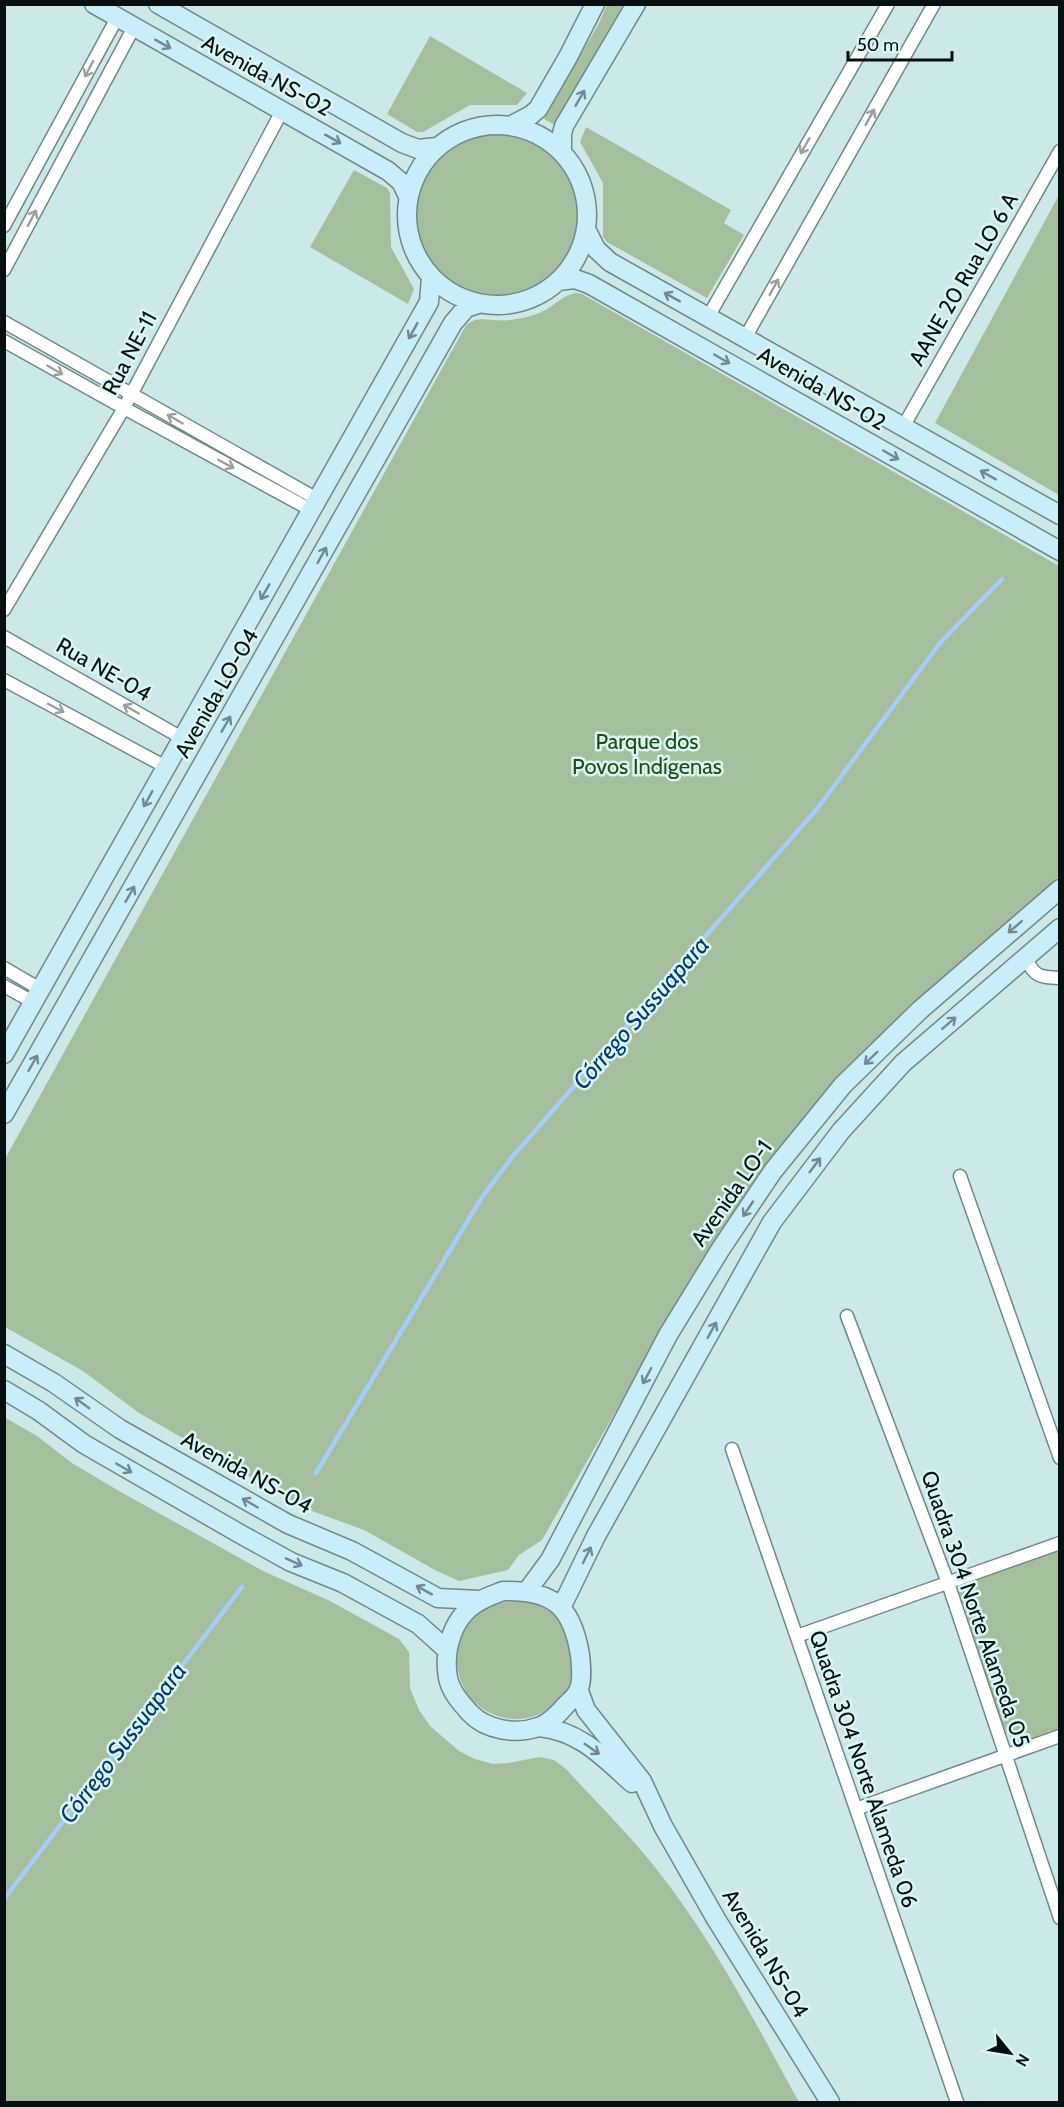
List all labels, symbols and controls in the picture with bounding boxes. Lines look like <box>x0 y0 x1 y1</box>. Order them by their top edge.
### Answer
scale bar <box>848 24 952 62</box>
street label: Avenida NS-02 <box>197 29 336 122</box>
text: 50 m <box>857 34 899 56</box>
one-way arrow <box>154 38 171 50</box>
one-way arrow <box>83 60 95 77</box>
one-way arrow <box>574 90 586 107</box>
one-way arrow <box>864 109 876 126</box>
one-way arrow <box>324 134 341 146</box>
one-way arrow <box>799 137 811 154</box>
street label: AANE 20 Rua LO 6 A <box>903 188 1024 370</box>
one-way arrow <box>27 210 38 228</box>
one-way arrow <box>768 279 780 296</box>
one-way arrow <box>664 291 681 303</box>
street label: Rua NE-11 <box>96 307 163 400</box>
one-way arrow <box>407 322 418 340</box>
street label: Avenida NS-02 <box>753 341 891 436</box>
one-way arrow <box>713 353 730 365</box>
one-way arrow <box>46 365 64 376</box>
one-way arrow <box>167 412 184 424</box>
one-way arrow <box>882 449 899 461</box>
one-way arrow <box>217 459 235 470</box>
one-way arrow <box>980 469 998 480</box>
one-way arrow <box>317 546 328 564</box>
one-way arrow <box>259 583 271 600</box>
street label: Avenida LO-04 <box>169 624 264 762</box>
street label: Rua NE-04 <box>52 632 156 707</box>
one-way arrow <box>47 702 65 714</box>
one-way arrow <box>123 703 141 714</box>
one-way arrow <box>221 716 232 734</box>
park label: Parque dos Povos Indígenas <box>572 728 722 780</box>
one-way arrow <box>142 789 153 807</box>
one-way arrow <box>124 886 136 903</box>
one-way arrow <box>1008 920 1023 934</box>
water label: Córrego Sussuapara <box>566 930 715 1095</box>
one-way arrow <box>941 1016 956 1030</box>
one-way arrow <box>863 1051 878 1066</box>
one-way arrow <box>28 1055 40 1072</box>
street label: Avenida LO-1 <box>685 1135 778 1251</box>
one-way arrow <box>809 1157 822 1173</box>
one-way arrow <box>741 1200 753 1217</box>
one-way arrow <box>707 1321 718 1339</box>
one-way arrow <box>641 1366 652 1384</box>
one-way arrow <box>75 1397 91 1409</box>
street label: Avenida NS-04 <box>177 1425 317 1520</box>
one-way arrow <box>115 1462 132 1474</box>
street label: Quadra 304 Norte Alameda 05 <box>915 1467 1036 1751</box>
one-way arrow <box>242 1496 259 1508</box>
one-way arrow <box>581 1547 593 1564</box>
one-way arrow <box>285 1558 303 1569</box>
one-way arrow <box>416 1584 433 1596</box>
street label: Quadra 304 Norte Alameda 06 <box>803 1627 924 1911</box>
water label: Córrego Sussuapara <box>53 1657 192 1829</box>
one-way arrow <box>583 1743 599 1755</box>
street label: Avenida NS-04 <box>717 1884 815 2023</box>
north arrow <box>980 2023 1040 2083</box>
text: N <box>1012 2051 1034 2070</box>

